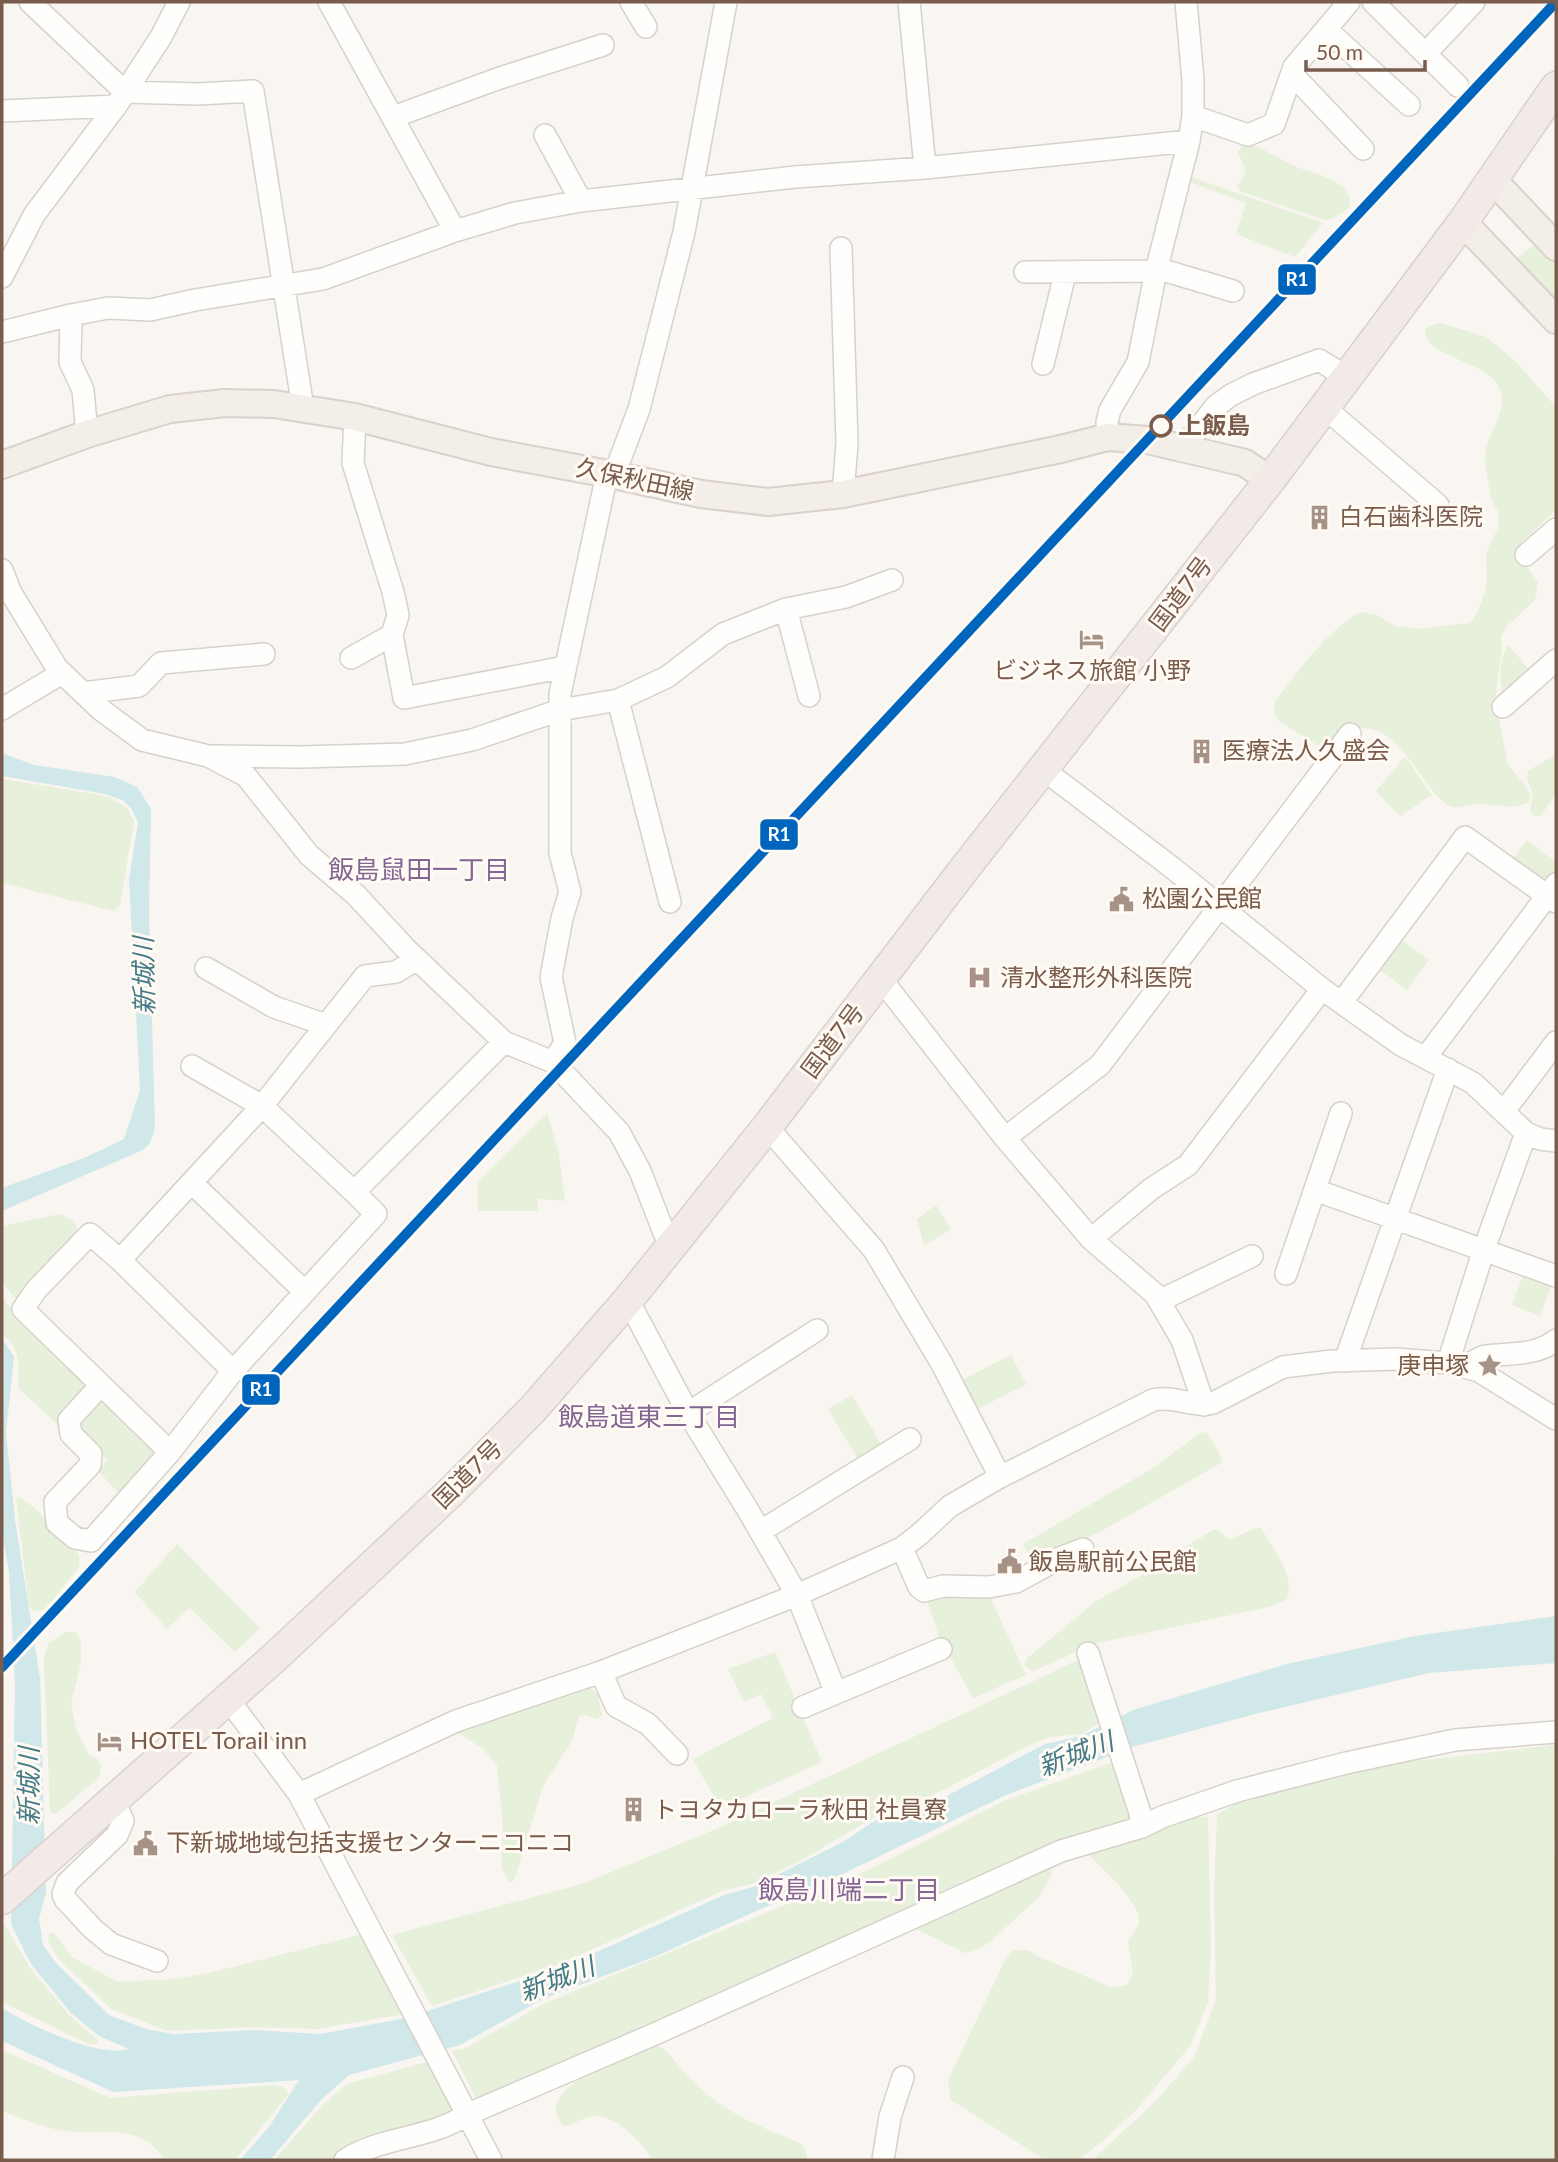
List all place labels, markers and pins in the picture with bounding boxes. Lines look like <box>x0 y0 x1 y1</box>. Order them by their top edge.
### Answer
place label: 上飯島 <box>1178 410 1250 439</box>
marker: 上飯島 <box>1150 415 1172 437</box>
place label: 白石歯科医院 <box>1339 501 1483 530</box>
building icon: 白石歯科医院 <box>1305 503 1333 531</box>
hotel icon: ビジネス旅館 小野 <box>1078 626 1106 654</box>
place label: ビジネス旅館 小野 <box>993 655 1191 684</box>
place label: 医療法人久盛会 <box>1222 735 1390 764</box>
building icon: 医療法人久盛会 <box>1188 737 1216 765</box>
place label: 松園公民館 <box>1142 883 1262 912</box>
public building icon: 松園公民館 <box>1108 885 1136 913</box>
place label: 清水整形外科医院 <box>1000 962 1192 991</box>
hospital icon: 清水整形外科医院 <box>966 964 994 992</box>
place label: 庚申塚 <box>1397 1350 1469 1379</box>
place icon: 庚申塚 <box>1475 1352 1503 1380</box>
place label: 飯島駅前公民館 <box>1029 1546 1197 1575</box>
public building icon: 飯島駅前公民館 <box>995 1548 1023 1576</box>
place label: HOTEL Torail inn <box>130 1725 307 1754</box>
hotel icon: HOTEL Torail inn <box>96 1727 124 1755</box>
place label: トヨタカローラ秋田 社員寮 <box>653 1794 947 1823</box>
building icon: トヨタカローラ秋田 社員寮 <box>619 1796 647 1824</box>
place label: 下新城地域包括支援センターニコニコ <box>166 1827 574 1856</box>
public building icon: 下新城地域包括支援センターニコニコ <box>132 1829 160 1857</box>

